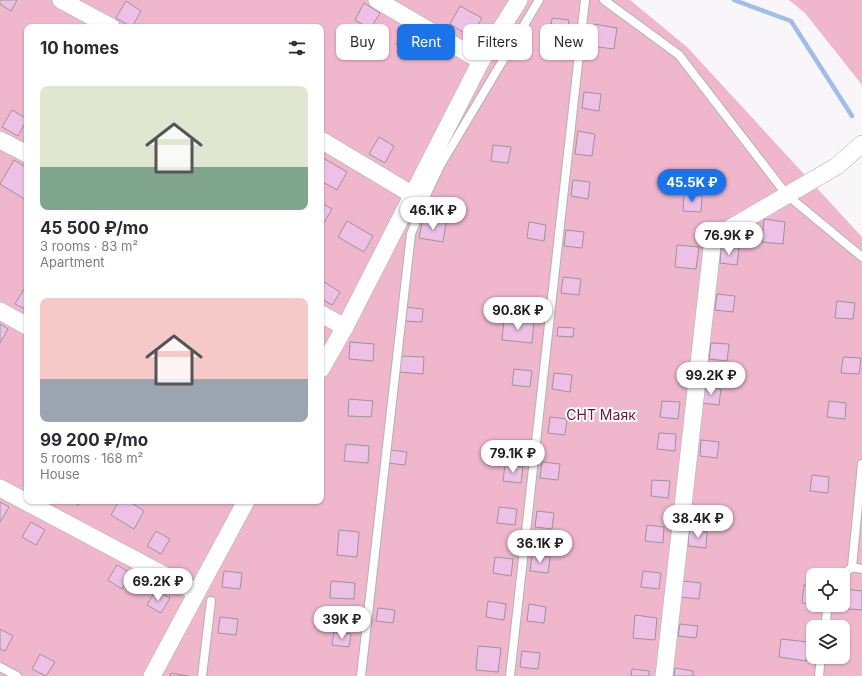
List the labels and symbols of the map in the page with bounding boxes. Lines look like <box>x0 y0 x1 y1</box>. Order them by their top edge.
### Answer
pin: 45.5K ₽ <box>655 169 729 203</box>
pin: 46.1K ₽ <box>396 197 470 231</box>
pin: 76.9K ₽ <box>692 222 766 256</box>
pin: 90.8K ₽ <box>481 297 555 331</box>
pin: 99.2K ₽ <box>674 362 748 396</box>
park label: СНТ Маяк <box>566 406 636 423</box>
pin: 79.1K ₽ <box>476 440 550 474</box>
pin: 38.4K ₽ <box>661 505 735 539</box>
pin: 36.1K ₽ <box>503 530 577 564</box>
pin: 69.2K ₽ <box>121 568 195 602</box>
pin: 39K ₽ <box>314 606 370 640</box>

